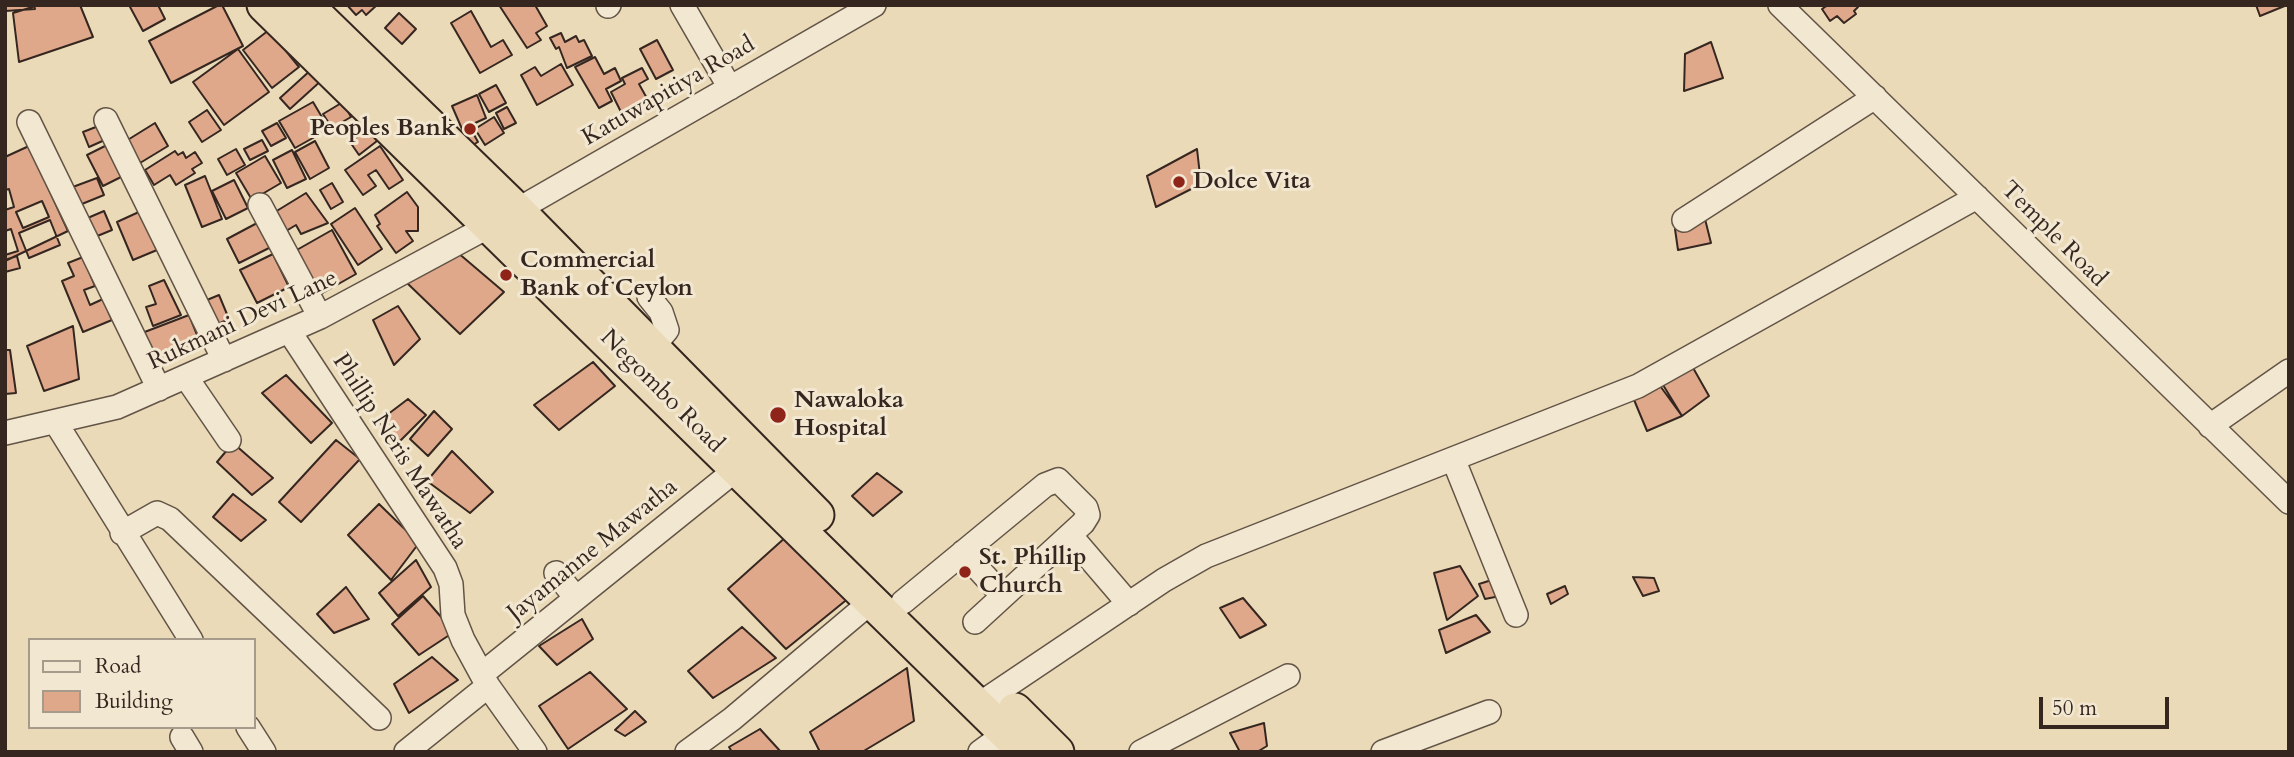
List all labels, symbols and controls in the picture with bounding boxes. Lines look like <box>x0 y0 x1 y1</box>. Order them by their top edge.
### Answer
street label: Katuwapitiya Road <box>577 31 761 153</box>
place label: Peoples Bank <box>310 115 456 143</box>
marker: Peoples Bank <box>462 121 478 137</box>
place label: Dolce Vita <box>1193 168 1311 196</box>
marker: Dolce Vita <box>1171 174 1187 190</box>
street label: Temple Road <box>1994 176 2112 294</box>
place label: Commercial Bank of Ceylon <box>520 247 693 303</box>
street label: Rukmani Devi Lane <box>144 265 342 377</box>
marker: Commercial Bank of Ceylon <box>498 267 514 283</box>
street label: Negombo Road <box>593 324 729 460</box>
street label: Phillip Neris Mawatha <box>325 349 473 555</box>
place label: Nawaloka Hospital <box>794 387 904 443</box>
marker: Nawaloka Hospital <box>768 405 788 425</box>
street label: Jayamanne Mawatha <box>502 474 684 628</box>
place label: St. Phillip Church <box>979 544 1087 600</box>
marker: St. Phillip Church <box>957 564 973 580</box>
legend <box>28 638 256 729</box>
text: Road <box>95 652 141 681</box>
scale bar <box>2042 684 2172 728</box>
text: Building <box>95 687 173 716</box>
text: 50 m <box>2052 694 2097 723</box>

